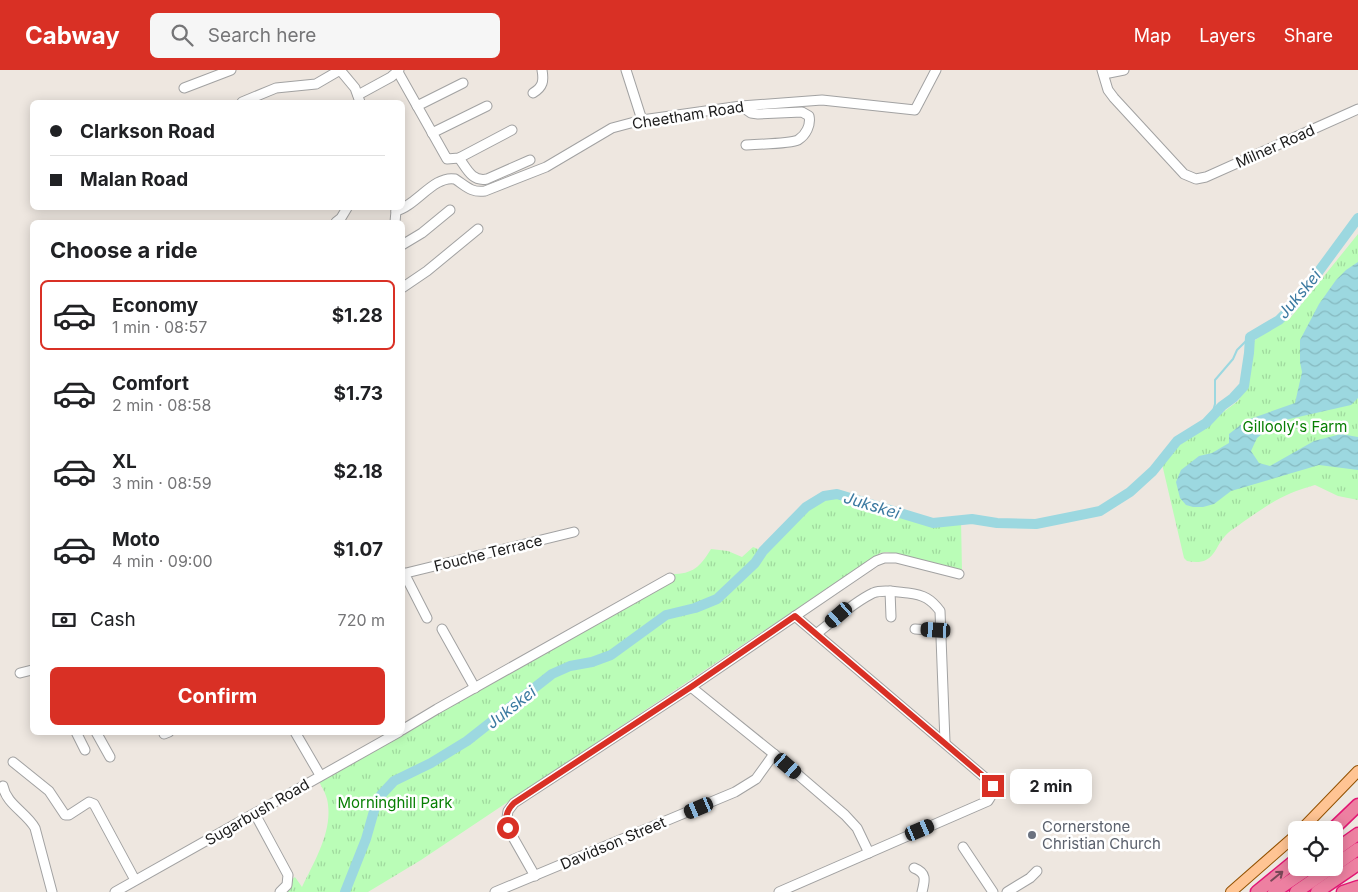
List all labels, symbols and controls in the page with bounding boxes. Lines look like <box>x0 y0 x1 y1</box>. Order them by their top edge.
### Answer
search box <box>150 13 500 58</box>
text: Cabway <box>25 21 120 50</box>
icon: search <box>168 21 196 49</box>
text: Search here <box>208 24 316 47</box>
text: Map <box>1134 25 1171 46</box>
text: Layers <box>1199 25 1256 46</box>
text: Share <box>1284 25 1333 46</box>
street label: Cheetham Road <box>631 97 745 133</box>
text: Clarkson Road <box>80 120 215 143</box>
street label: Milner Road <box>1233 120 1317 172</box>
text: Malan Road <box>80 168 188 191</box>
text: Choose a ride <box>50 237 198 263</box>
water label: Jukskei <box>1273 265 1326 322</box>
icon: car <box>52 293 97 338</box>
text: Economy <box>112 294 198 317</box>
text: $1.28 <box>332 304 383 327</box>
text: 1 min · 08:57 <box>112 317 207 337</box>
icon: car <box>52 371 97 416</box>
text: Comfort <box>112 372 189 395</box>
text: $1.73 <box>334 382 383 405</box>
text: 2 min · 08:58 <box>112 395 211 415</box>
park label: Gillooly's Farm <box>1243 417 1347 436</box>
icon: car <box>52 449 97 494</box>
text: XL <box>112 450 137 473</box>
text: $2.18 <box>333 460 383 483</box>
text: 3 min · 08:59 <box>112 473 212 493</box>
water label: Jukskei <box>842 487 903 523</box>
icon: car <box>52 527 97 572</box>
text: Moto <box>112 528 160 551</box>
street label: Fouche Terrace <box>432 530 544 576</box>
text: $1.07 <box>333 538 383 561</box>
text: 4 min · 09:00 <box>112 551 213 571</box>
car <box>822 599 855 631</box>
icon: cash <box>50 606 78 634</box>
text: Cash <box>90 608 136 631</box>
text: 720 m <box>338 610 385 630</box>
car <box>920 622 951 638</box>
button: Confirm <box>50 667 385 725</box>
water label: Jukskei <box>482 681 541 733</box>
car <box>771 750 804 782</box>
callout: 2 min <box>1010 768 1093 804</box>
street label: Sugarbush Road <box>201 774 313 850</box>
route end <box>982 775 1004 797</box>
text: 2 min <box>1030 776 1072 796</box>
park label: Morninghill Park <box>337 793 453 812</box>
car <box>682 795 715 821</box>
street label: Davidson Street <box>557 812 669 874</box>
route start <box>497 817 519 839</box>
car <box>903 817 936 843</box>
place label: Cornerstone Christian Church <box>1042 817 1161 853</box>
map controls <box>1288 821 1343 876</box>
button: locate <box>1288 821 1343 876</box>
marker: Cornerstone Christian Church <box>1026 829 1038 841</box>
one-way arrow <box>1270 871 1283 882</box>

